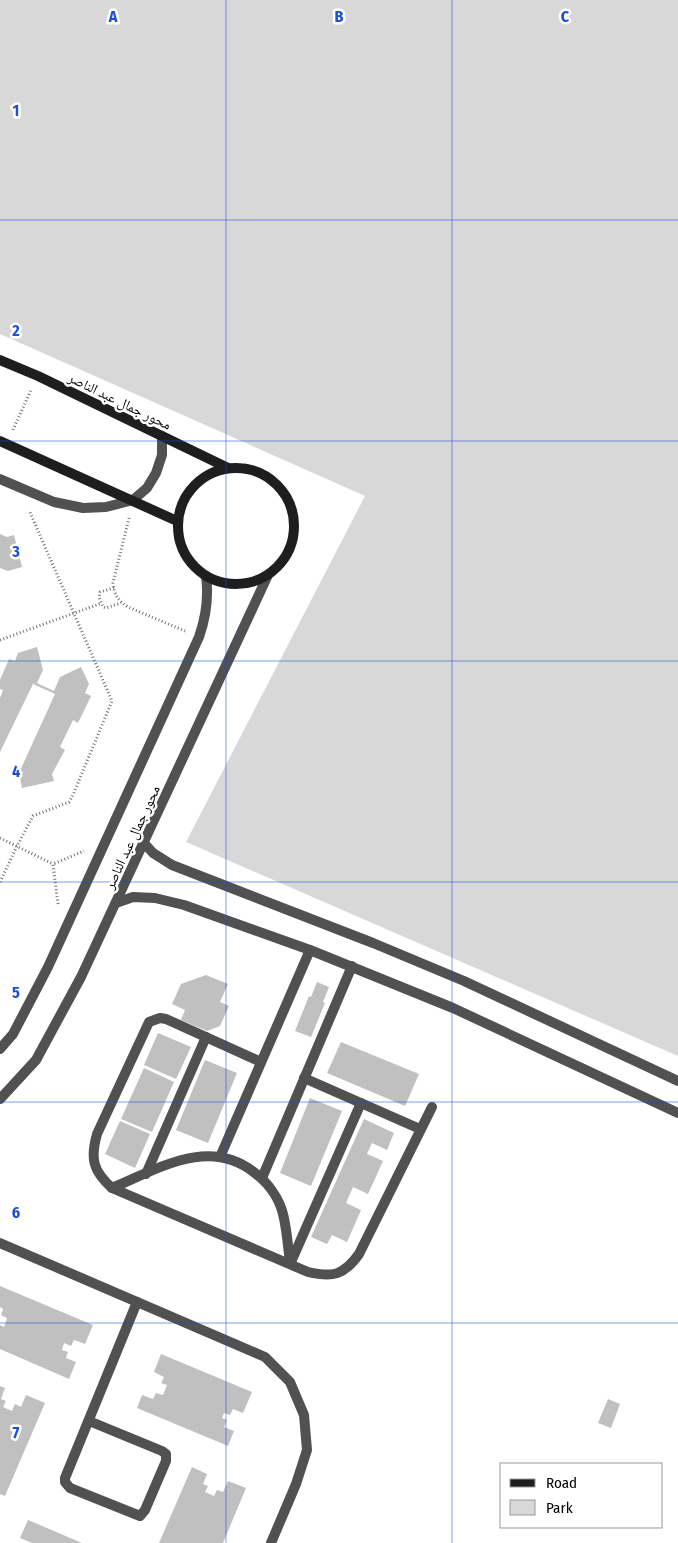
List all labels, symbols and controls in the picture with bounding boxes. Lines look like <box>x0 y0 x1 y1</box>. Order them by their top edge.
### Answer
text: A <box>108 7 118 26</box>
text: B <box>335 7 344 26</box>
text: C <box>561 7 570 26</box>
text: 1 <box>13 101 19 120</box>
text: 2 <box>11 321 20 340</box>
street label: محور جمال عبد الناصر <box>65 369 174 434</box>
text: 3 <box>11 542 20 561</box>
text: 4 <box>12 762 20 781</box>
street label: محور جمال عبد الناصر <box>101 783 164 893</box>
text: 5 <box>12 983 20 1002</box>
text: 6 <box>12 1203 20 1222</box>
text: 7 <box>13 1423 20 1442</box>
legend <box>500 1463 663 1528</box>
text: Road <box>546 1474 577 1492</box>
text: Park <box>546 1499 573 1517</box>

